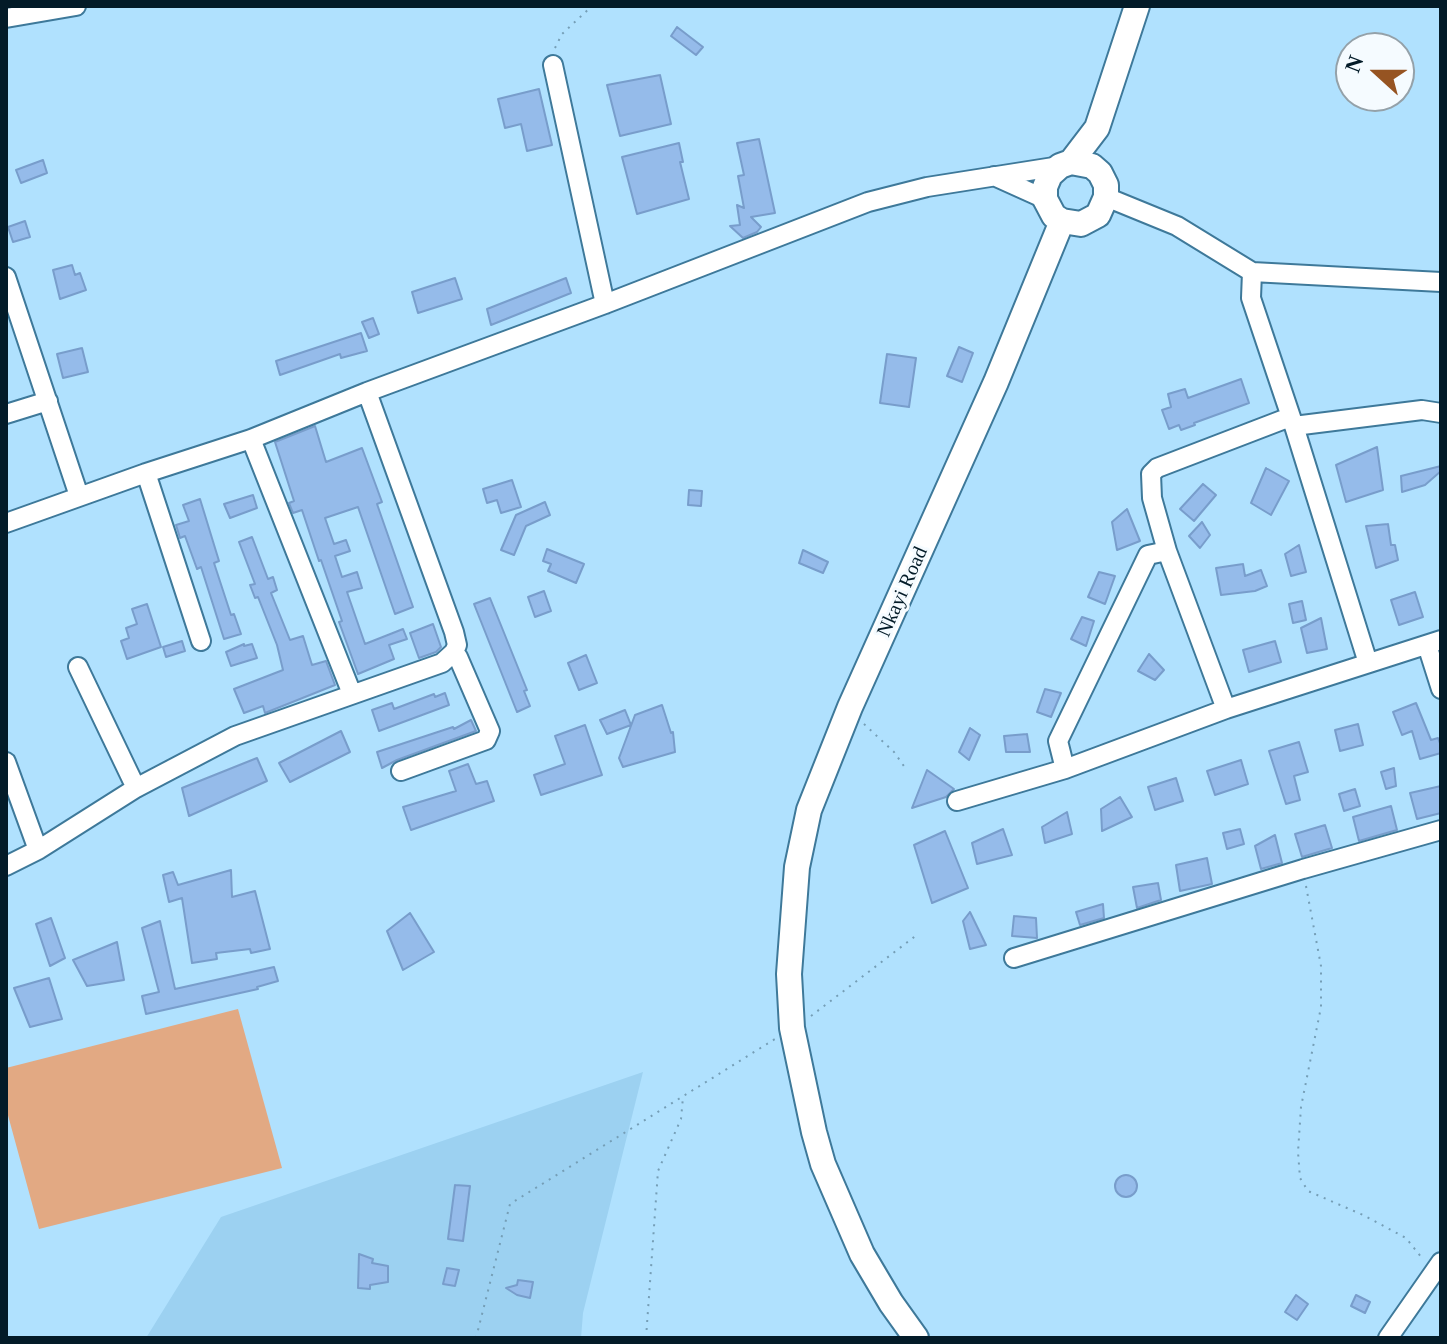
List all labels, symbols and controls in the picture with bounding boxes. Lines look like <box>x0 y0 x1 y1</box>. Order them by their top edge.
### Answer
north arrow <box>1335 32 1415 112</box>
text: N <box>1339 52 1369 76</box>
street label: Nkayi Road <box>872 543 934 641</box>

